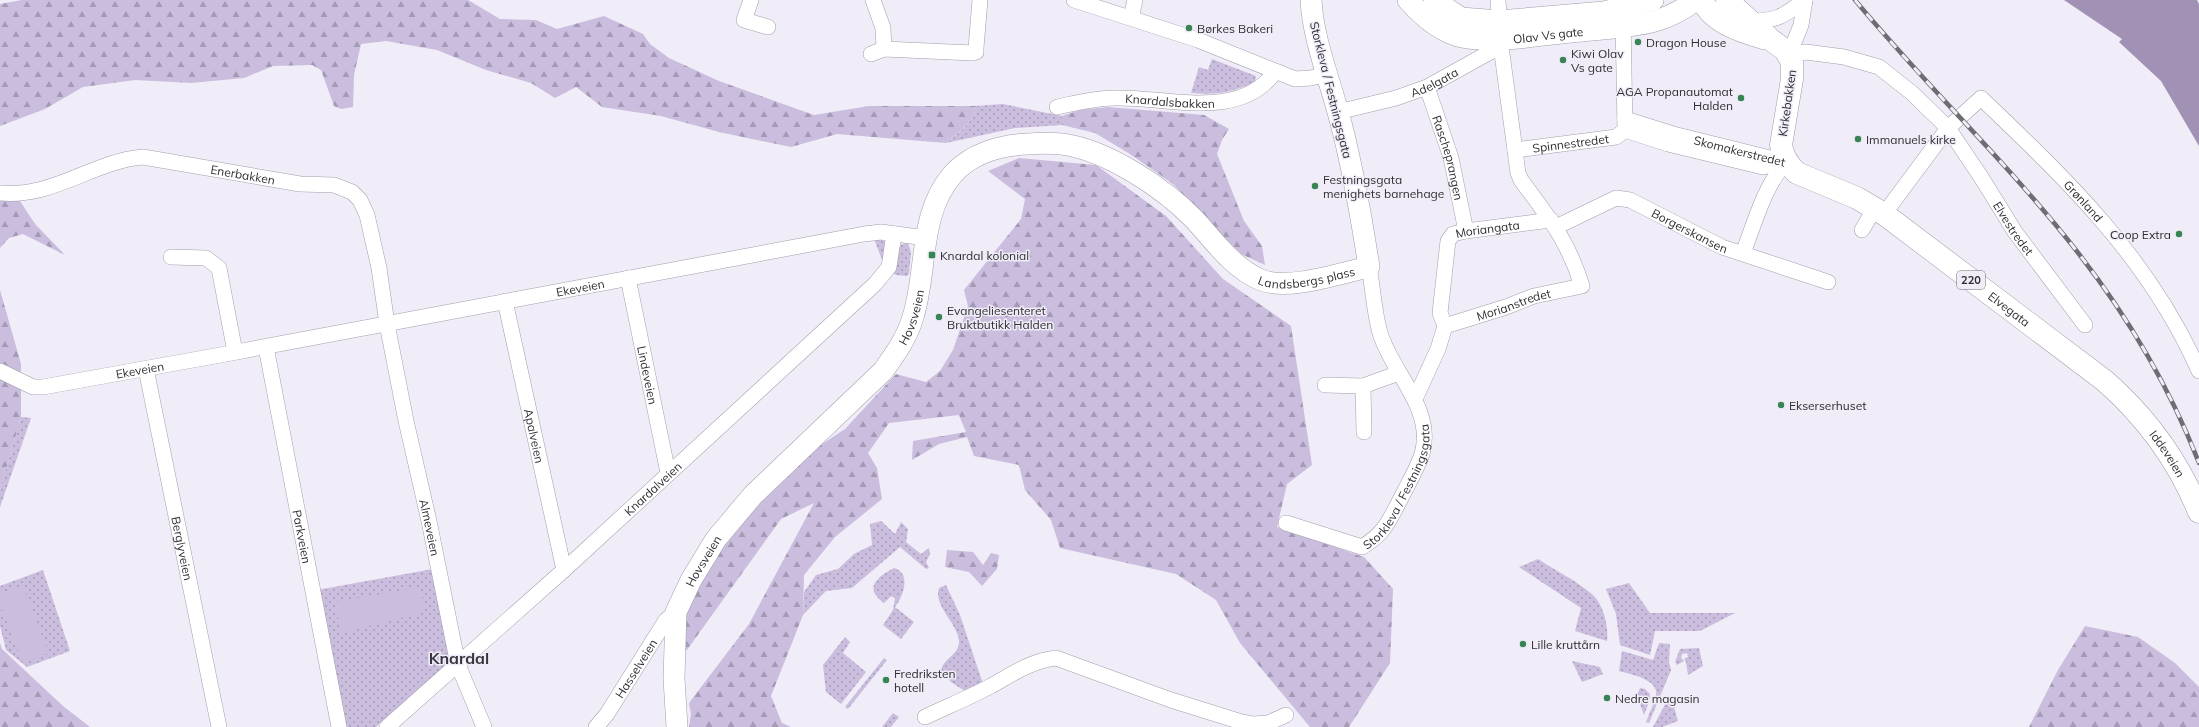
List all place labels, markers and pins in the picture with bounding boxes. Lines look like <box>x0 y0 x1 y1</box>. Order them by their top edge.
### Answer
place label: Børkes Bakeri <box>1197 21 1273 36</box>
marker: Børkes Bakeri <box>1184 23 1194 33</box>
place label: Dragon House <box>1646 35 1726 50</box>
marker: Dragon House <box>1633 37 1643 47</box>
place label: Kiwi Olav Vs gate <box>1571 46 1624 75</box>
marker: Kiwi Olav Vs gate <box>1558 55 1568 65</box>
place label: AGA Propanautomat Halden <box>1616 84 1733 113</box>
marker: AGA Propanautomat Halden <box>1736 93 1746 103</box>
place label: Immanuels kirke <box>1866 132 1956 147</box>
marker: Immanuels kirke <box>1853 134 1863 144</box>
place label: Festningsgata menighets barnehage <box>1323 172 1444 201</box>
marker: Festningsgata menighets barnehage <box>1310 181 1320 191</box>
place label: Coop Extra <box>2110 227 2171 242</box>
marker: Coop Extra <box>2174 229 2184 239</box>
place label: Knardal kolonial <box>940 248 1029 263</box>
marker: Knardal kolonial <box>927 250 937 260</box>
place label: Evangeliesenteret Bruktbutikk Halden <box>947 303 1053 332</box>
marker: Evangeliesenteret Bruktbutikk Halden <box>934 312 944 322</box>
place label: Ekserserhuset <box>1789 398 1866 413</box>
marker: Ekserserhuset <box>1776 400 1786 410</box>
place label: Lille kruttårn <box>1531 637 1600 652</box>
marker: Lille kruttårn <box>1518 639 1528 649</box>
place label: Fredriksten hotell <box>894 666 956 695</box>
marker: Fredriksten hotell <box>881 675 891 685</box>
place label: Nedre magasin <box>1615 691 1700 706</box>
marker: Nedre magasin <box>1602 693 1612 703</box>

